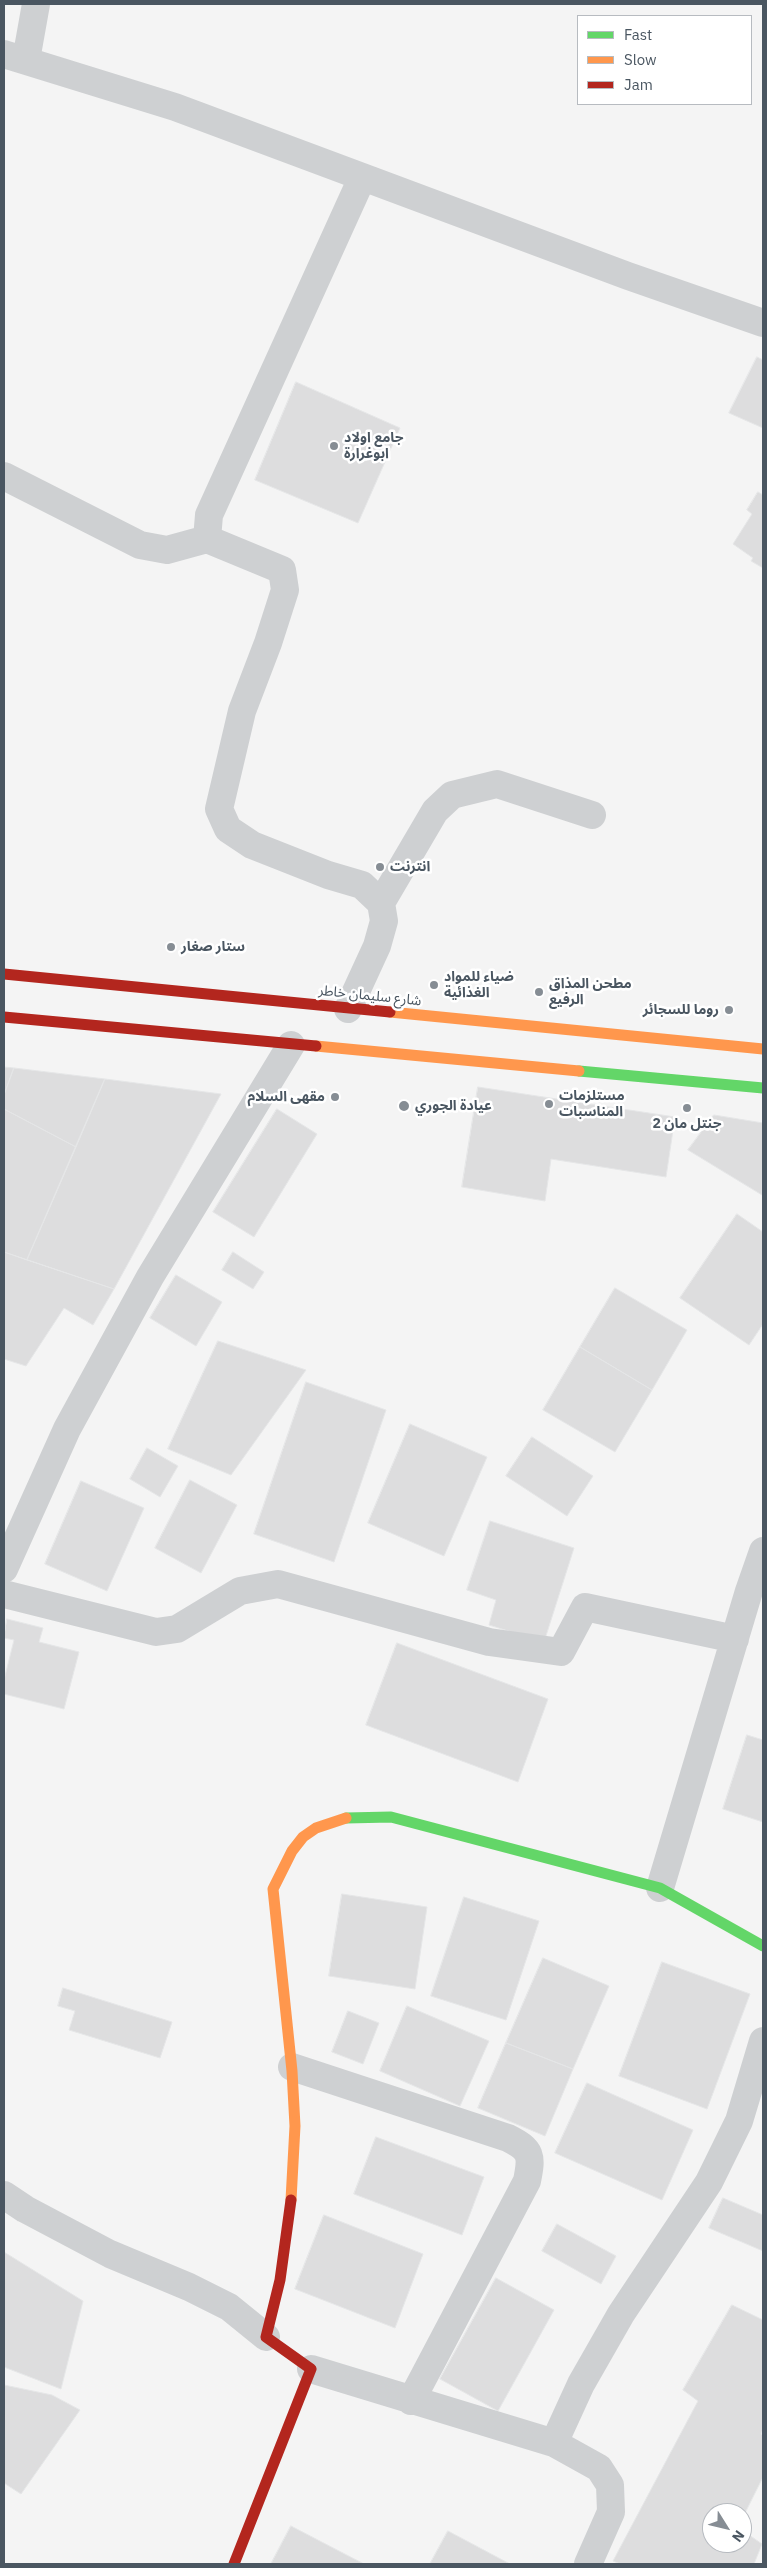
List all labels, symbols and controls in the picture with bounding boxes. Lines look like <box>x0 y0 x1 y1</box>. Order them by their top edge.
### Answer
legend <box>577 15 752 105</box>
text: Fast <box>624 25 652 44</box>
text: Slow <box>624 50 657 69</box>
text: Jam <box>624 75 653 94</box>
place label: جامع اولاد ابوغرارة <box>344 430 404 462</box>
marker: جامع اولاد ابوغرارة <box>328 440 340 452</box>
place label: انترنت <box>390 859 430 875</box>
marker: انترنت <box>374 861 386 873</box>
place label: ستار صغار <box>181 939 245 955</box>
marker: ستار صغار <box>165 941 177 953</box>
place label: ضياء للمواد الغذائية <box>444 969 514 1002</box>
place label: مطحن المذاق الرفيع <box>549 976 632 1009</box>
marker: ضياء للمواد الغذائية <box>428 979 440 991</box>
street label: شارع سليمان خاطر <box>318 982 422 1010</box>
marker: مطحن المذاق الرفيع <box>533 986 545 998</box>
place label: روما للسجائر <box>643 1002 719 1018</box>
marker: روما للسجائر <box>723 1004 735 1016</box>
place label: مستلزمات المناسبات <box>559 1088 625 1120</box>
place label: مقهى السلام <box>247 1089 325 1105</box>
marker: مقهى السلام <box>329 1091 341 1103</box>
place label: عيادة الجوري <box>415 1098 492 1114</box>
marker: مستلزمات المناسبات <box>543 1098 555 1110</box>
marker: عيادة الجوري <box>397 1099 411 1113</box>
marker: جنتل مان 2 <box>681 1102 693 1114</box>
place label: جنتل مان 2 <box>653 1116 721 1132</box>
north arrow <box>702 2503 752 2553</box>
text: N <box>728 2527 749 2546</box>

